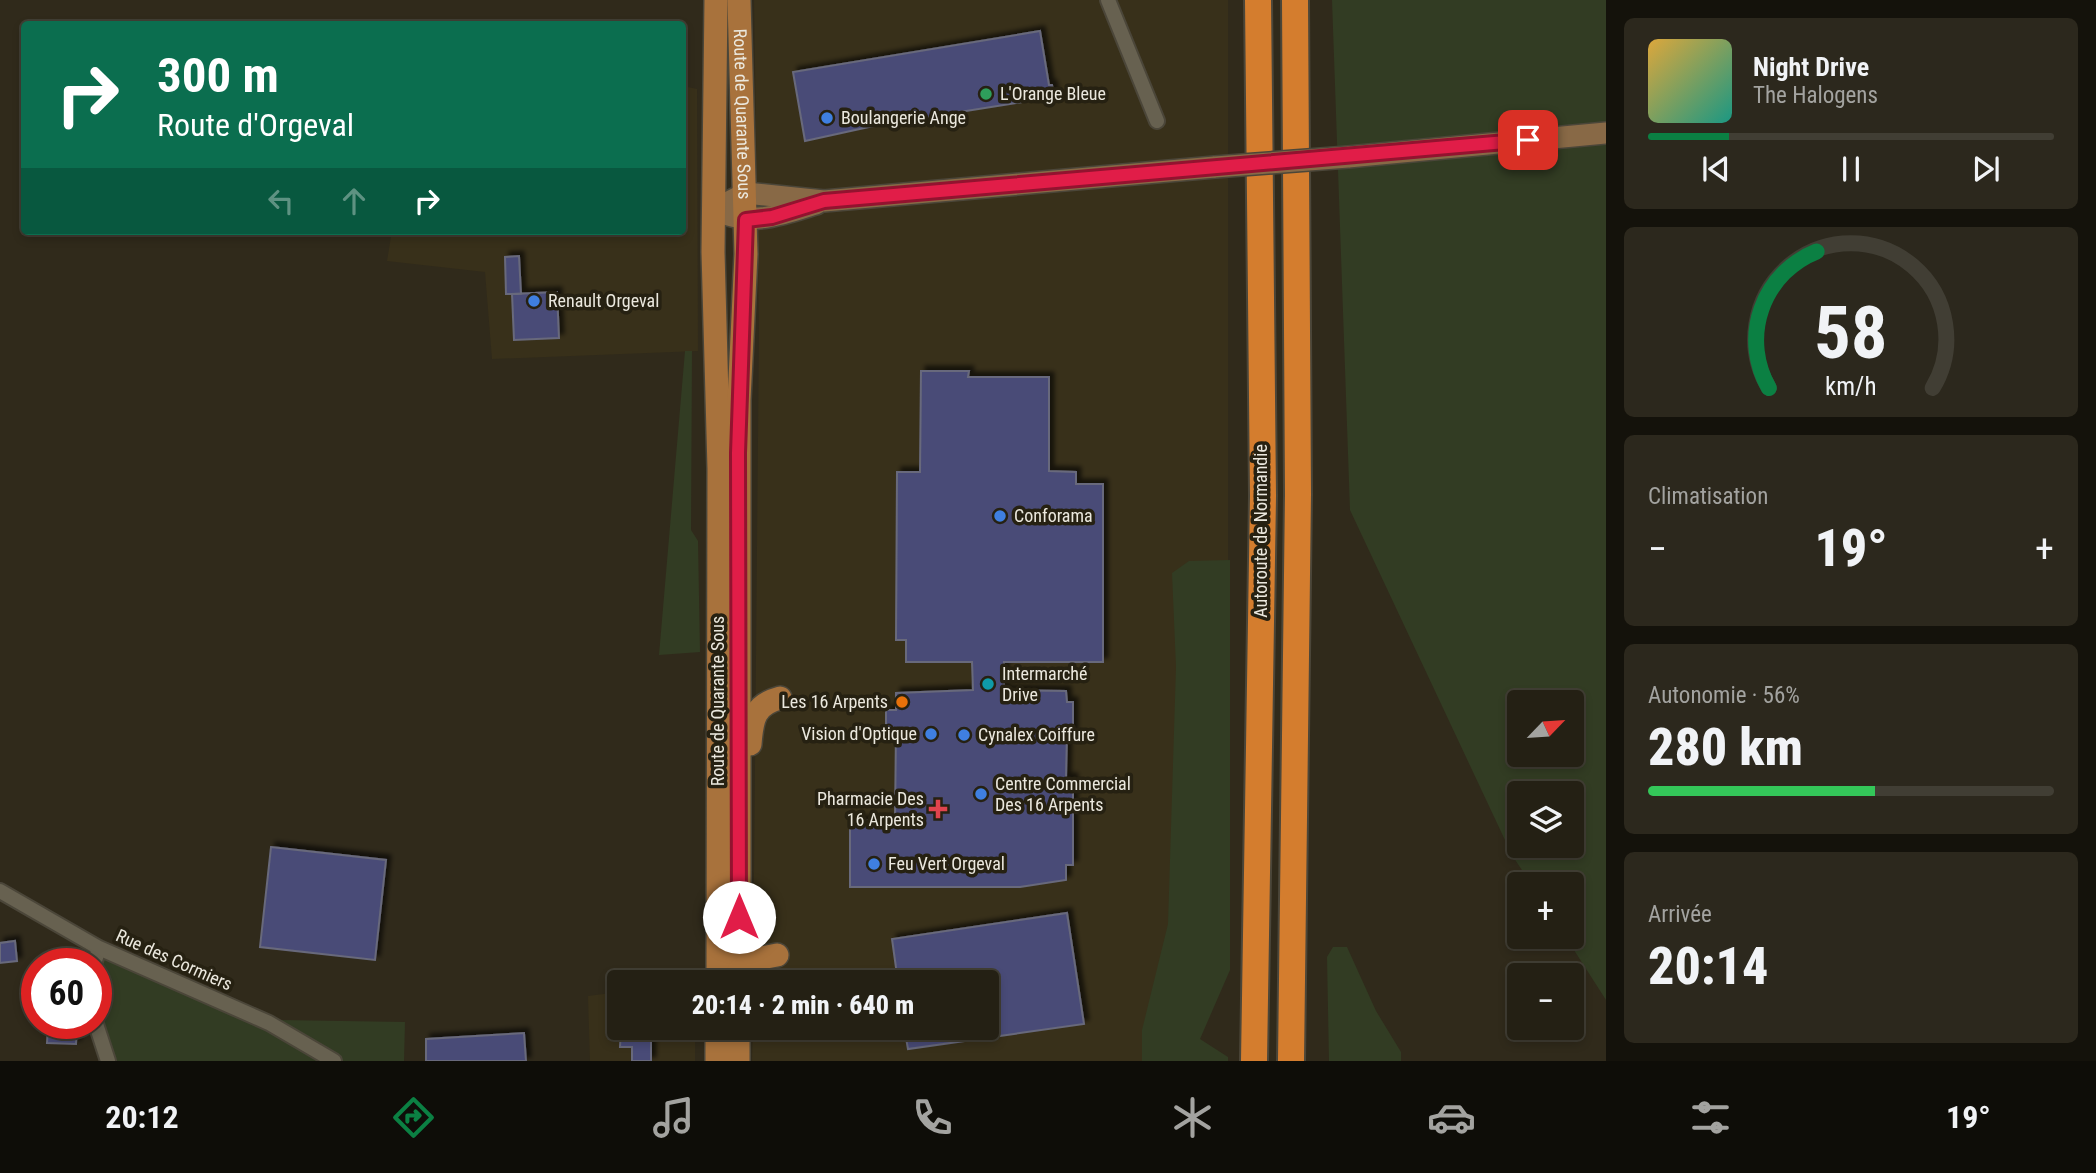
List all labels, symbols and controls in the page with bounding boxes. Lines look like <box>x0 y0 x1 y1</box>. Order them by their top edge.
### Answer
street label: Route de Quarante Sous <box>730 28 755 199</box>
text: 300 m <box>157 47 279 104</box>
icon: right <box>42 49 133 140</box>
text: Night Drive <box>1753 52 1869 82</box>
text: The Halogens <box>1753 82 1878 109</box>
place label: L'Orange Bleue <box>1000 83 1106 104</box>
marker: L'Orange Bleue <box>978 86 994 102</box>
text: Route d'Orgeval <box>157 106 354 144</box>
place label: Boulangerie Ange <box>841 107 966 128</box>
marker: Boulangerie Ange <box>819 110 835 126</box>
pin <box>1498 110 1558 170</box>
icon: arrive <box>1509 121 1547 159</box>
icon: previous <box>1697 150 1735 188</box>
icon: pause <box>1832 150 1870 188</box>
icon: next <box>1967 150 2005 188</box>
icon: left <box>262 182 300 220</box>
icon: ahead <box>335 182 373 220</box>
icon: right <box>408 182 446 220</box>
place label: Renault Orgeval <box>548 290 659 311</box>
text: 58 <box>1814 290 1888 376</box>
marker: Renault Orgeval <box>526 293 542 309</box>
text: km/h <box>1825 372 1877 401</box>
street label: Autoroute de Normandie <box>1250 444 1271 618</box>
text: Climatisation <box>1648 483 1768 510</box>
place label: Conforama <box>1014 505 1093 526</box>
marker: Conforama <box>992 508 1008 524</box>
text: 19° <box>1814 518 1888 579</box>
text: − <box>1648 527 1667 571</box>
text: + <box>2035 527 2054 571</box>
street label: Route de Quarante Sous <box>707 616 728 786</box>
place label: Intermarché Drive <box>1002 663 1087 705</box>
marker: Intermarché Drive <box>980 676 996 692</box>
text: Autonomie · 56% <box>1648 682 1800 709</box>
north arrow <box>1507 690 1584 766</box>
map controls <box>1507 690 1584 1040</box>
place label: Les 16 Arpents <box>781 691 888 712</box>
marker: Les 16 Arpents <box>894 694 910 710</box>
text: 280 km <box>1648 717 1803 778</box>
place label: Vision d'Optique <box>801 723 917 744</box>
place label: Cynalex Coiffure <box>978 724 1095 745</box>
marker: Vision d'Optique <box>923 726 939 742</box>
marker: Cynalex Coiffure <box>956 727 972 743</box>
place label: Centre Commercial Des 16 Arpents <box>995 773 1131 815</box>
button: layers <box>1507 781 1584 858</box>
marker: Centre Commercial Des 16 Arpents <box>973 786 989 802</box>
place label: Pharmacie Des 16 Arpents <box>817 788 924 830</box>
marker: Pharmacie Des 16 Arpents <box>930 801 946 817</box>
place label: Feu Vert Orgeval <box>888 853 1005 874</box>
marker: Feu Vert Orgeval <box>866 856 882 872</box>
button: + <box>1507 872 1584 949</box>
position arrow <box>702 880 776 954</box>
text: Arrivée <box>1648 901 1712 928</box>
street label: Rue des Cormiers <box>113 925 236 995</box>
text: 20:14 <box>1648 936 1768 997</box>
speed limit sign: 60 <box>21 948 112 1039</box>
button: − <box>1507 963 1584 1040</box>
text: 20:14 · 2 min · 640 m <box>692 990 914 1020</box>
icon: directions <box>389 1093 438 1142</box>
icon: music <box>649 1093 698 1142</box>
icon: phone <box>908 1093 957 1142</box>
icon: climate <box>1168 1093 1217 1142</box>
icon: car <box>1427 1093 1476 1142</box>
icon: filters <box>1686 1093 1735 1142</box>
text: 20:12 <box>105 1098 179 1136</box>
text: 19° <box>1946 1098 1991 1136</box>

